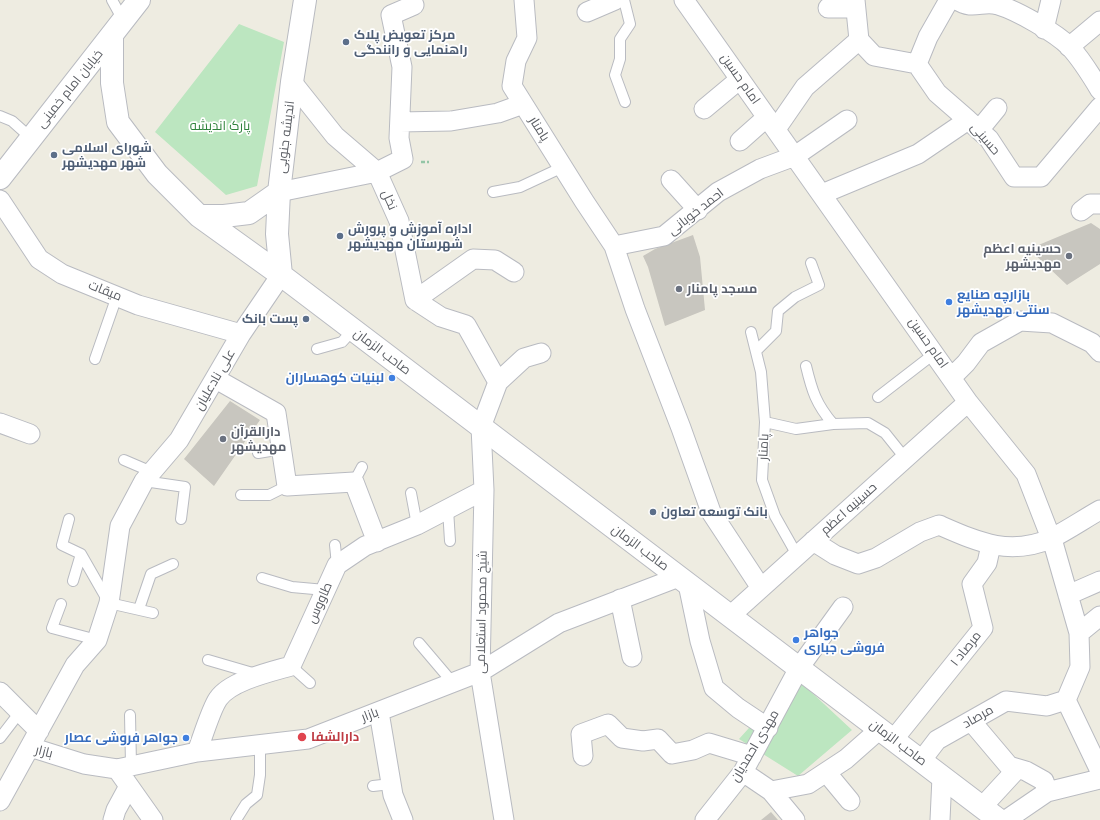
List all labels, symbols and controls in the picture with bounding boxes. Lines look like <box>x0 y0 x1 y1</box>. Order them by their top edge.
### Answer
place label: مرکز تعویض پلاک راهنمایی و رانندگی <box>354 27 467 58</box>
marker: مرکز تعویض پلاک راهنمایی و رانندگی <box>341 37 351 47</box>
street label: خیابان امام خمینی <box>34 47 106 131</box>
street label: امام حسین <box>717 51 763 107</box>
street label: اندیشه جنوبی <box>274 100 298 174</box>
street label: پامنار <box>525 114 553 144</box>
park label: پارک اندیشه <box>190 118 250 134</box>
street label: حسینی <box>967 120 1003 158</box>
place label: شورای اسلامی شهر مهدیشهر <box>62 140 152 171</box>
marker: شورای اسلامی شهر مهدیشهر <box>49 150 59 160</box>
street label: احمد خوبانی <box>665 185 727 239</box>
street label: نخل <box>378 188 400 212</box>
place label: اداره آموزش و پرورش شهرستان مهدیشهر <box>348 221 472 252</box>
marker: اداره آموزش و پرورش شهرستان مهدیشهر <box>335 231 345 241</box>
place label: حسینیه اعظم مهدیشهر <box>983 241 1061 272</box>
marker: حسینیه اعظم مهدیشهر <box>1064 251 1074 261</box>
street label: میقات <box>86 277 124 305</box>
place label: مسجد پامنار <box>687 281 757 297</box>
marker: مسجد پامنار <box>674 284 684 294</box>
place label: بازارچه صنایع سنتی مهدیشهر <box>957 287 1050 318</box>
marker: بازارچه صنایع سنتی مهدیشهر <box>944 297 954 307</box>
place label: پست بانک <box>242 311 298 327</box>
marker: پست بانک <box>301 314 311 324</box>
street label: امام حسین <box>905 315 951 371</box>
street label: صاحب الزمان <box>350 325 414 379</box>
street label: علی نادعلیان <box>191 347 239 413</box>
place label: لبنیات کوهساران <box>286 370 384 386</box>
marker: لبنیات کوهساران <box>387 373 397 383</box>
place label: دارالقرآن مهدیشهر <box>231 424 286 455</box>
street label: پامنار <box>756 433 772 461</box>
marker: دارالقرآن مهدیشهر <box>218 434 228 444</box>
street label: حسینیه اعظم <box>818 480 880 538</box>
place label: بانک توسعه تعاون <box>661 504 768 520</box>
marker: بانک توسعه تعاون <box>648 507 658 517</box>
street label: صاحب الزمان <box>608 521 672 575</box>
street label: شیخ محمود استعلامی <box>473 550 491 674</box>
street label: طاووس <box>304 580 336 626</box>
place label: جواهر فروشی جباری <box>804 625 885 656</box>
street label: مرصاد ۱ <box>947 628 985 670</box>
marker: جواهر فروشی جباری <box>791 635 801 645</box>
street label: مرصاد <box>960 702 996 732</box>
street label: بازار <box>359 705 381 725</box>
street label: مهدی احمدیان <box>727 707 783 785</box>
street label: صاحب الزمان <box>866 716 930 770</box>
place label: دارالشفا <box>311 729 359 745</box>
place label: جواهر فروشی عصار <box>64 730 178 746</box>
marker: دارالشفا <box>296 731 308 743</box>
marker: جواهر فروشی عصار <box>181 733 191 743</box>
street label: بازار <box>34 742 54 762</box>

